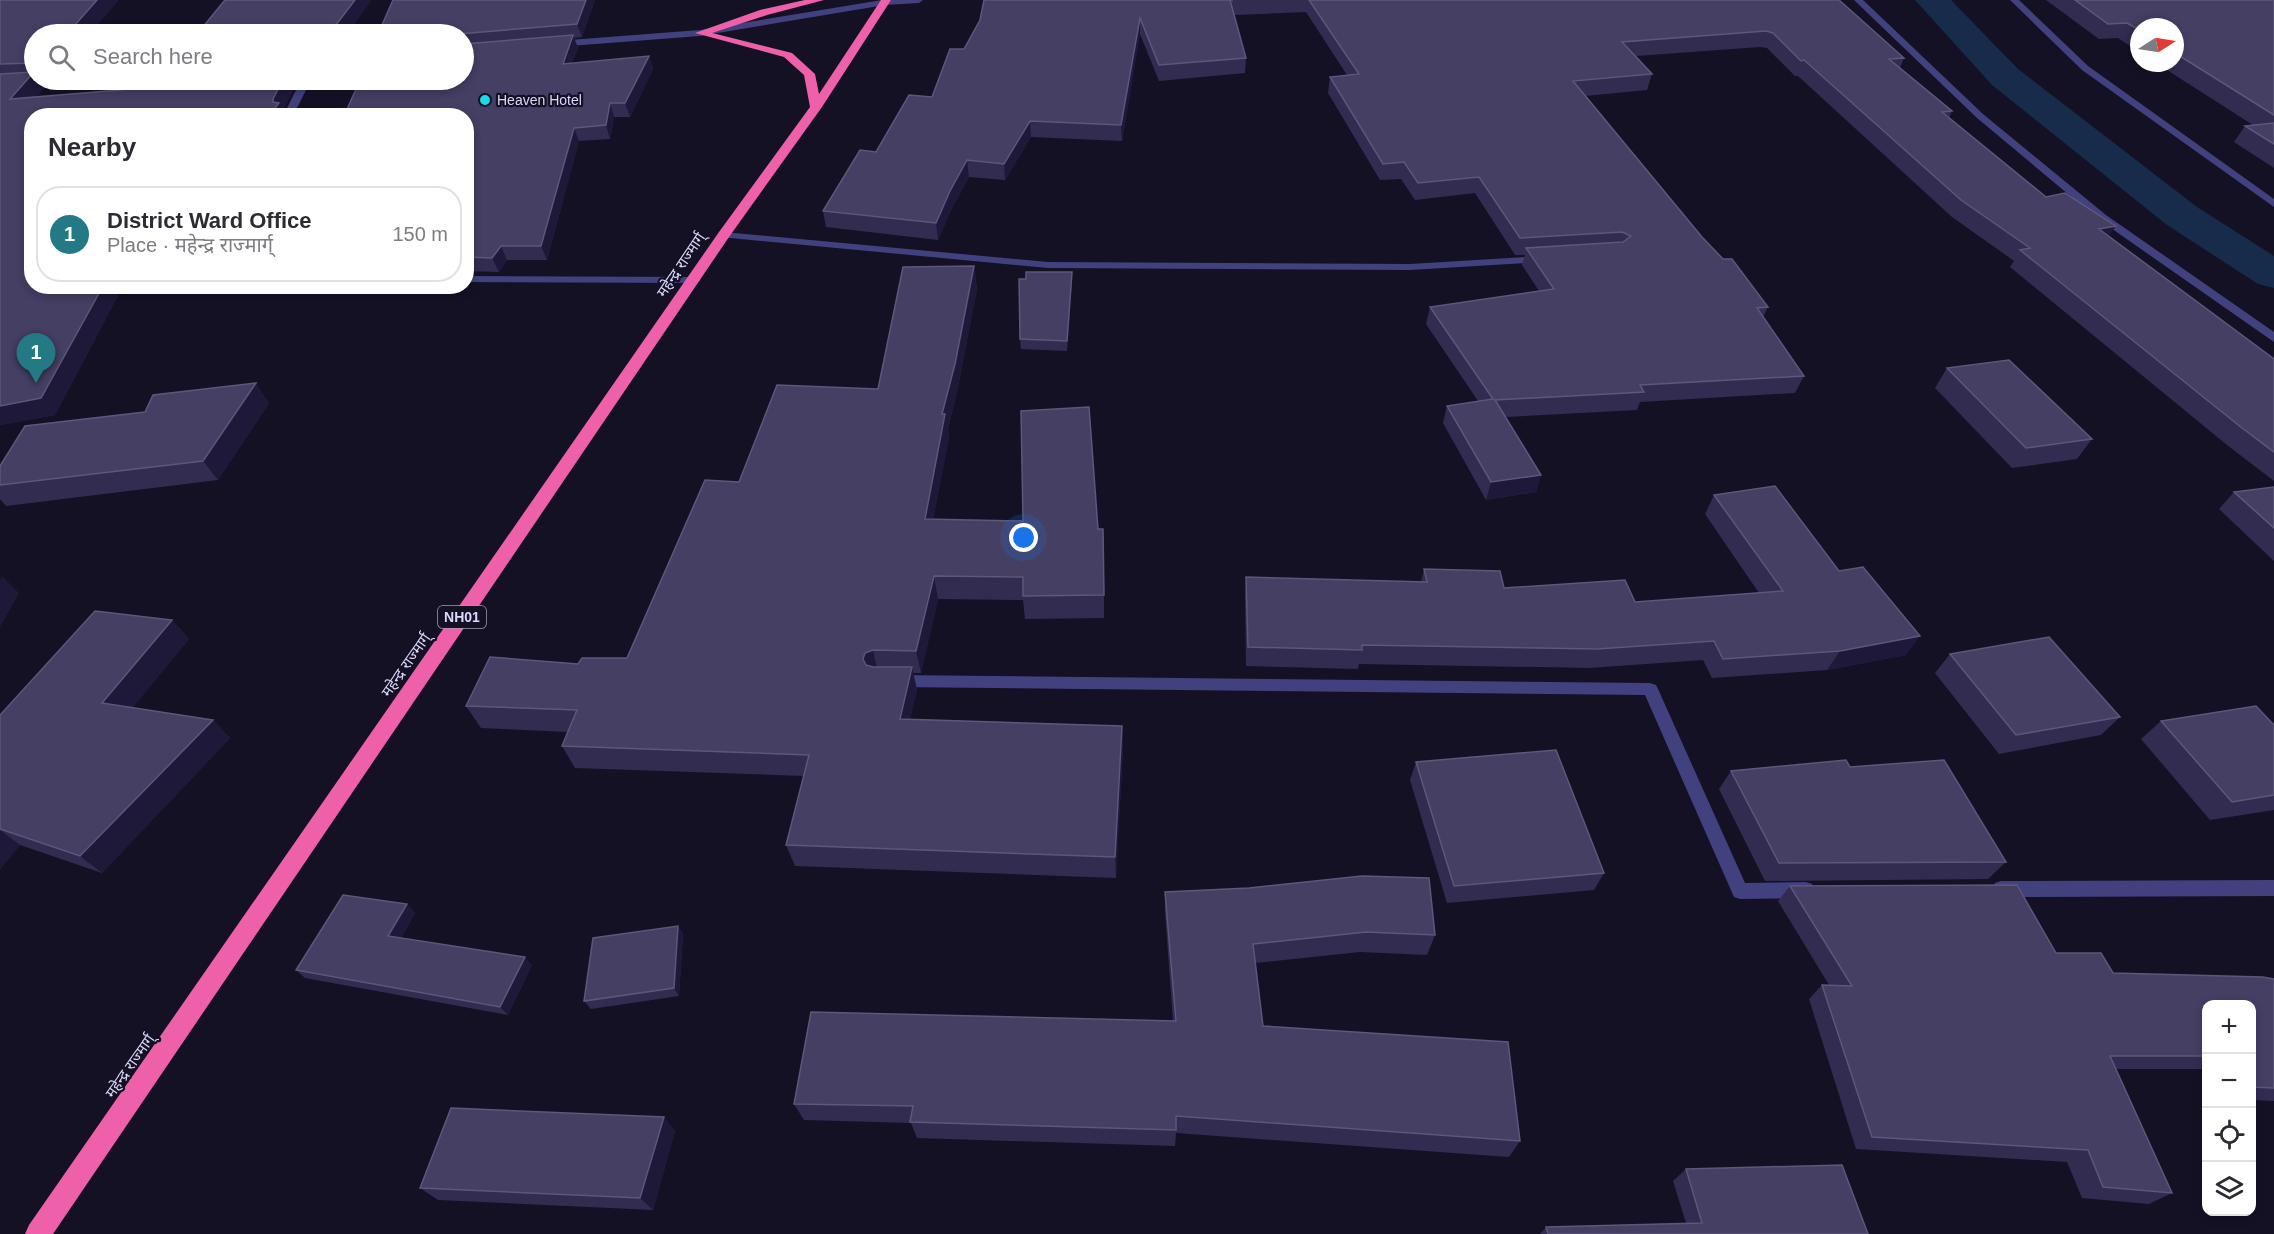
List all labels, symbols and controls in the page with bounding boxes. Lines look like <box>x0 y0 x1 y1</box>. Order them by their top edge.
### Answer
north arrow <box>2130 18 2184 72</box>
search box <box>24 24 474 90</box>
icon: search <box>45 41 78 74</box>
text: Search here <box>93 44 213 69</box>
place label: Heaven Hotel <box>497 92 582 108</box>
marker: Heaven Hotel <box>478 93 492 107</box>
text: Nearby <box>48 132 136 162</box>
text: District Ward Office <box>107 208 312 233</box>
text: 1 <box>64 223 75 245</box>
text: 150 m <box>392 223 448 245</box>
street label: महेन्द्र राज्मार्ग् <box>653 228 711 301</box>
text: Place · महेन्द्र राज्मार्ग् <box>107 234 273 256</box>
pin: 1 <box>16 334 56 383</box>
your location <box>1009 523 1038 552</box>
road number: NH01 <box>438 606 486 628</box>
street label: महेन्द्र राज्मार्ग् <box>378 628 436 701</box>
map controls <box>2202 1000 2256 1216</box>
button: + <box>2202 1000 2256 1054</box>
street label: महेन्द्र राज्मार्ग् <box>102 1029 160 1102</box>
button: − <box>2202 1054 2256 1108</box>
button: locate <box>2202 1108 2256 1162</box>
button: layers <box>2202 1162 2256 1216</box>

